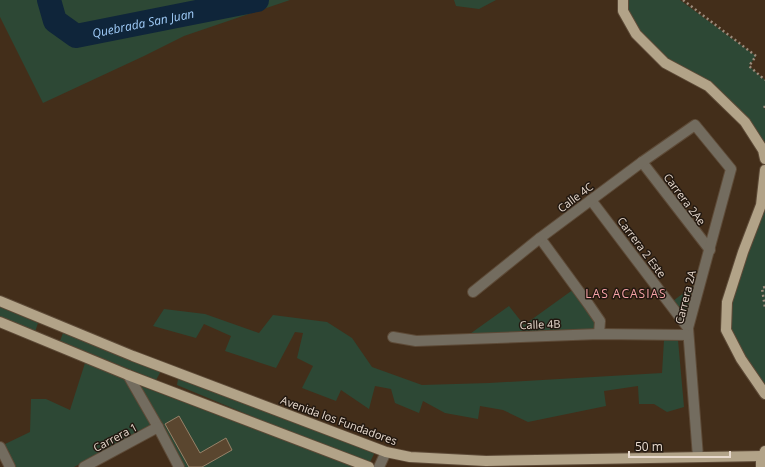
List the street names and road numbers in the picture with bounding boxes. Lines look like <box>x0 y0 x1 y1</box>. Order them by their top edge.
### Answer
street label: Carrera 2Ae <box>661 170 709 228</box>
street label: Calle 4C <box>554 179 596 215</box>
street label: Carrera 2 Este <box>614 214 670 280</box>
street label: Carrera 2A <box>671 268 699 325</box>
street label: Calle 4B <box>519 316 561 332</box>
street label: Avenida los Fundadores <box>279 392 399 448</box>
street label: Carrera 1 <box>90 419 140 455</box>

